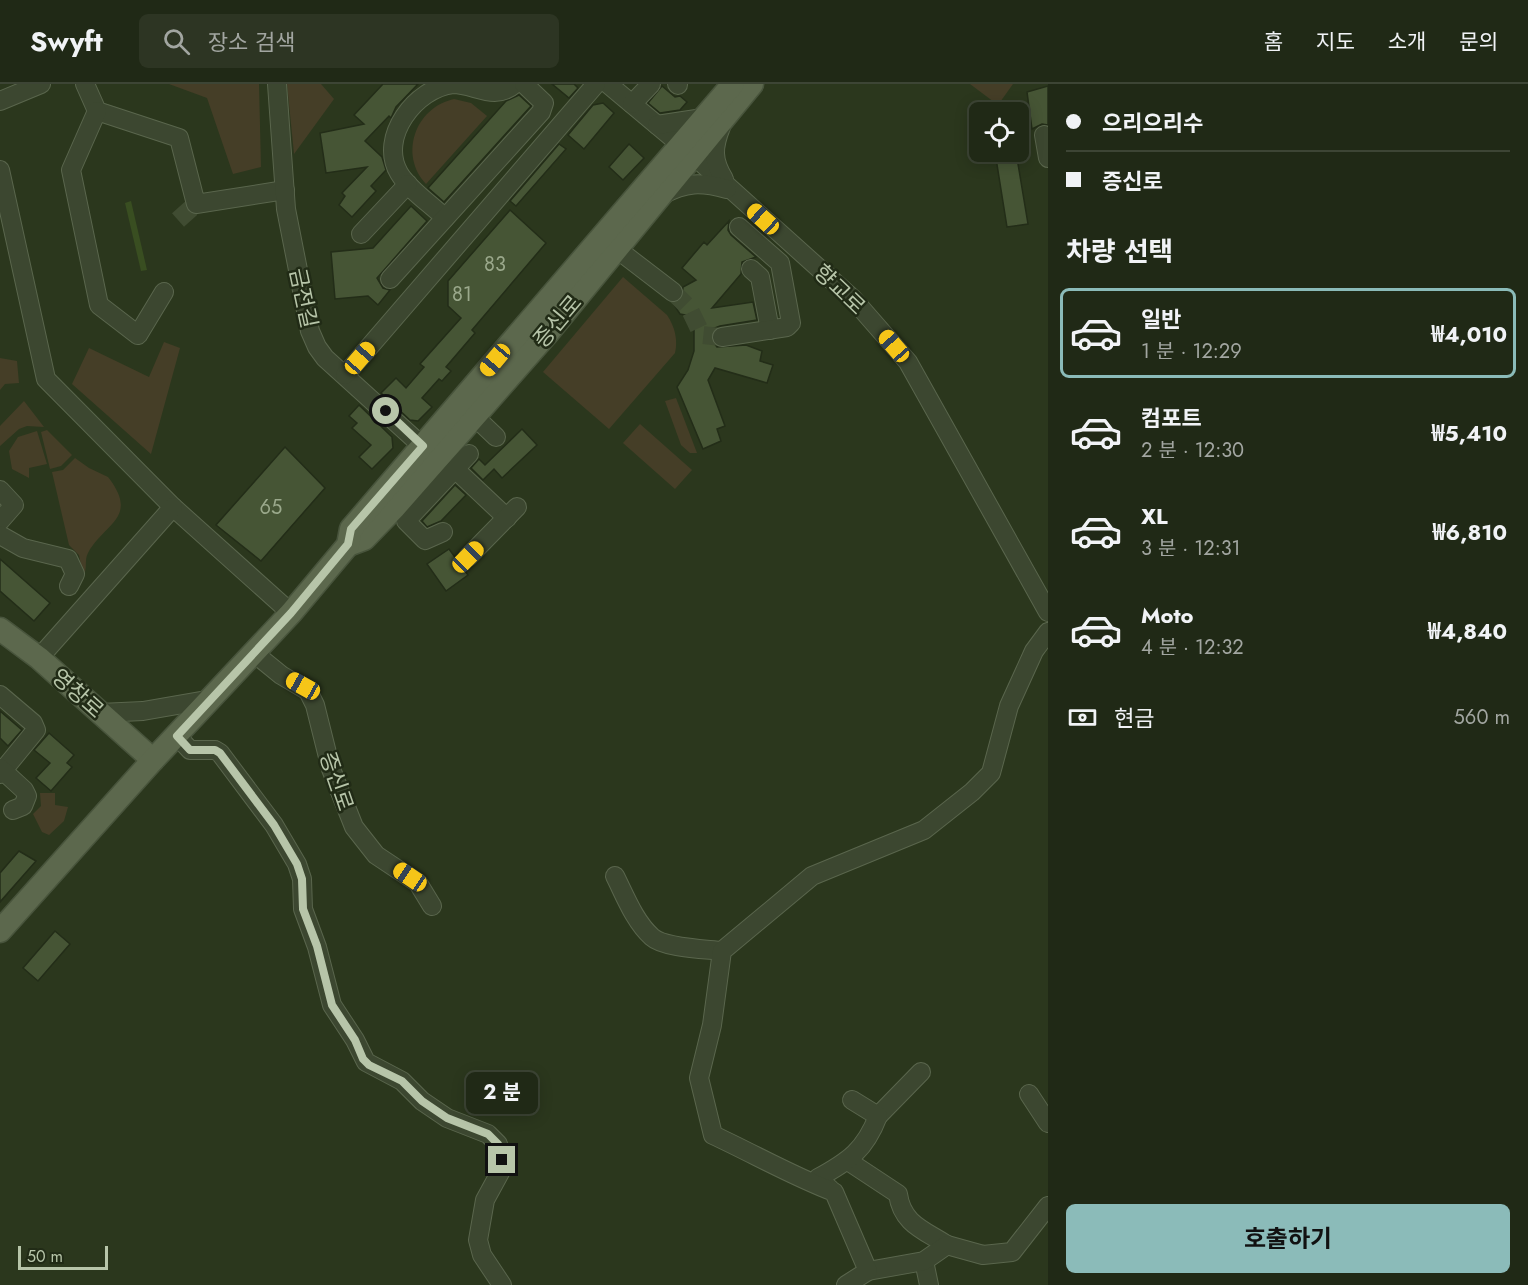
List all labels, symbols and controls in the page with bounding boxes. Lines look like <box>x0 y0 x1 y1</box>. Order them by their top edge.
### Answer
search box <box>139 14 559 68</box>
text: Swyft <box>30 21 103 62</box>
icon: search <box>160 25 193 58</box>
text: 장소 검색 <box>208 26 295 58</box>
text: 홈 <box>1264 27 1283 57</box>
text: 지도 <box>1316 27 1355 57</box>
text: 소개 <box>1388 27 1426 57</box>
text: 문의 <box>1459 27 1498 57</box>
map controls <box>969 102 1029 162</box>
button: locate <box>969 102 1029 162</box>
text: 으리으리수 <box>1102 107 1203 139</box>
text: 증신로 <box>1102 165 1163 197</box>
car <box>744 200 782 238</box>
text: 차량 선택 <box>1066 232 1173 271</box>
house number: 83 <box>484 250 506 279</box>
street label: 향교로 <box>807 256 873 322</box>
street label: 금전길 <box>282 265 326 331</box>
house number: 81 <box>452 280 472 309</box>
street label: 증신로 <box>525 287 589 355</box>
text: 일반 <box>1141 303 1181 335</box>
icon: car <box>1069 306 1123 360</box>
text: ₩4,010 <box>1431 318 1507 350</box>
car <box>875 327 913 365</box>
text: 1 분 · 12:29 <box>1141 337 1242 366</box>
car <box>341 339 379 377</box>
car <box>477 340 513 380</box>
route start <box>372 397 399 424</box>
text: 컴포트 <box>1141 402 1202 434</box>
icon: car <box>1069 405 1123 459</box>
text: ₩5,410 <box>1432 417 1507 449</box>
text: 2 분 · 12:30 <box>1141 436 1244 465</box>
house number: 65 <box>260 493 282 522</box>
text: XL <box>1141 500 1168 532</box>
icon: car <box>1069 504 1123 558</box>
text: ₩6,810 <box>1433 516 1507 548</box>
text: 3 분 · 12:31 <box>1141 534 1241 563</box>
car <box>449 538 487 576</box>
text: Moto <box>1141 599 1194 631</box>
icon: car <box>1069 603 1123 657</box>
text: ₩4,840 <box>1428 615 1507 647</box>
text: 4 분 · 12:32 <box>1141 633 1244 662</box>
street label: 영창로 <box>45 661 111 725</box>
car <box>283 669 323 703</box>
icon: cash <box>1066 701 1099 734</box>
text: 현금 <box>1114 702 1154 734</box>
text: 560 m <box>1454 703 1510 732</box>
street label: 증신로 <box>312 747 362 815</box>
car <box>390 859 430 895</box>
callout: 2 분 <box>466 1073 538 1115</box>
text: 2 분 <box>483 1078 521 1107</box>
route end <box>488 1146 515 1173</box>
button: 호출하기 <box>1066 1204 1510 1273</box>
scale bar <box>18 1243 108 1270</box>
text: 50 m <box>27 1245 63 1268</box>

